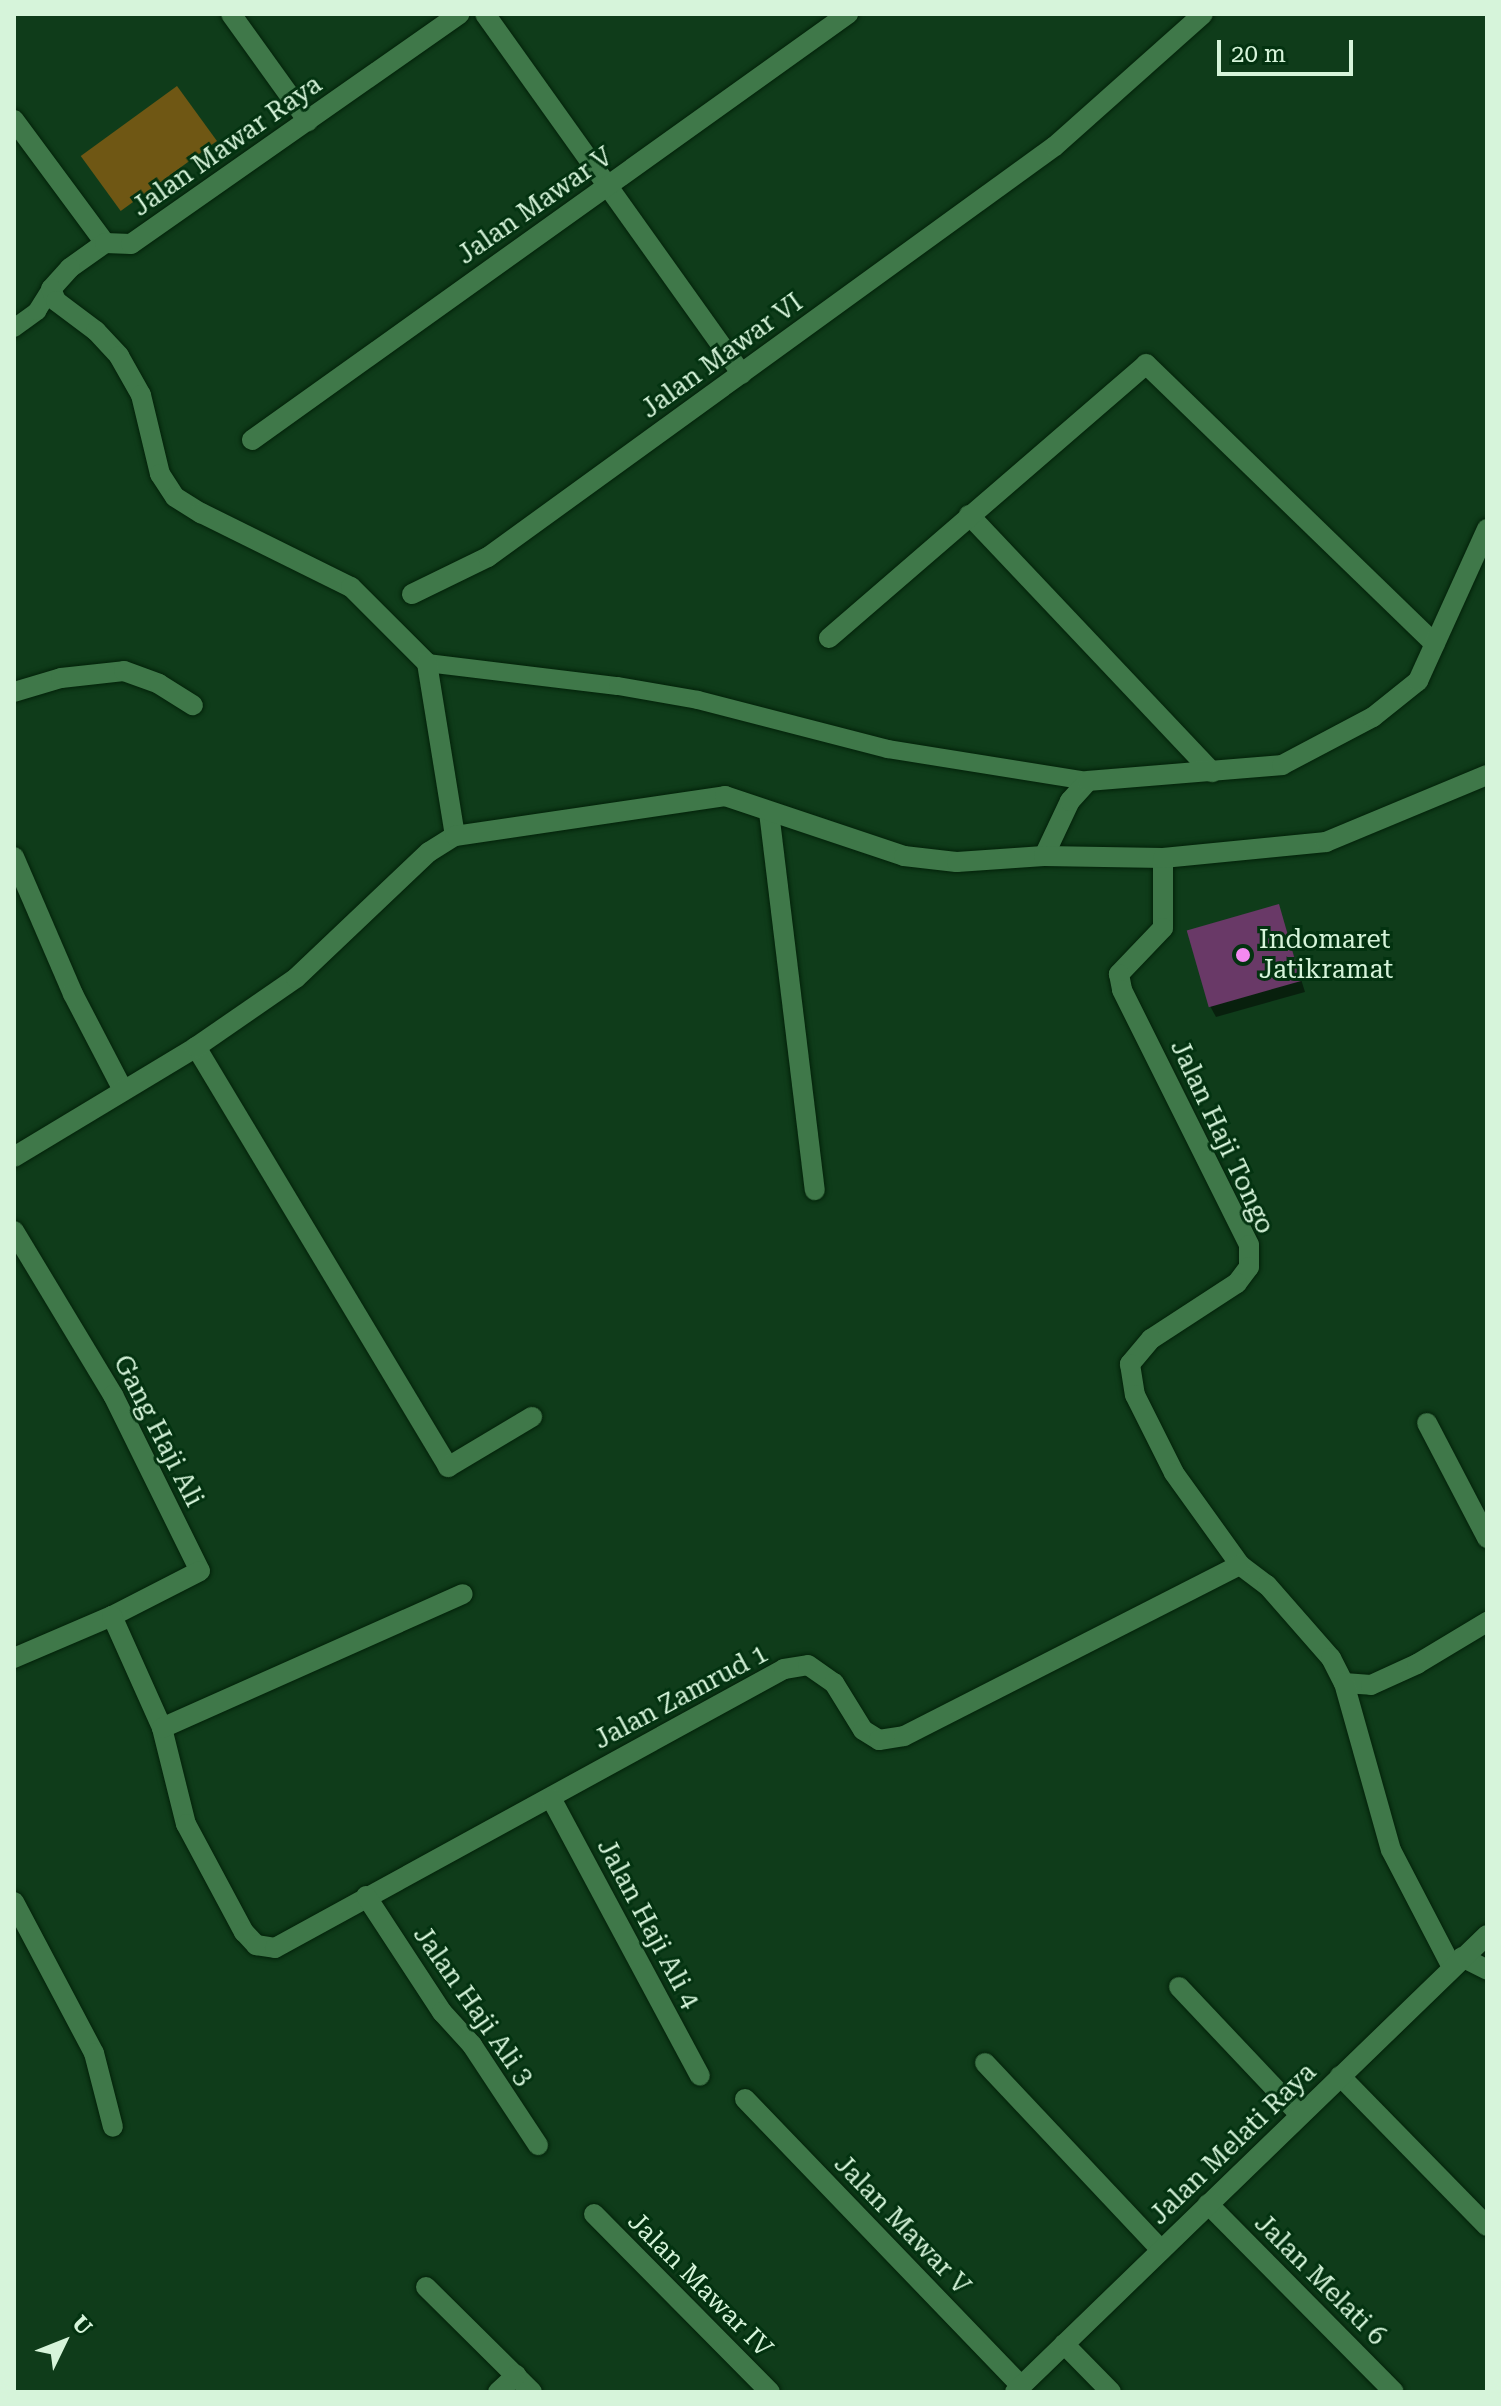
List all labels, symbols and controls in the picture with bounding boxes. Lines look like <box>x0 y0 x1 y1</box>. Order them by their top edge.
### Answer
scale bar <box>1221 24 1357 74</box>
text: 20 m <box>1231 40 1286 68</box>
street label: Jalan Mawar Raya <box>126 69 328 223</box>
street label: Jalan Mawar V <box>451 141 619 271</box>
street label: Jalan Mawar VI <box>635 287 809 425</box>
place label: Indomaret Jatikramat <box>1259 924 1393 986</box>
marker: Indomaret Jatikramat <box>1234 946 1252 964</box>
street label: Jalan Haji Tongo <box>1163 1035 1281 1239</box>
street label: Gang Haji Ali <box>106 1350 210 1512</box>
street label: Jalan Zamrud 1 <box>589 1638 773 1756</box>
street label: Jalan Haji Ali 4 <box>590 1834 706 2014</box>
street label: Jalan Haji Ali 3 <box>406 1920 540 2092</box>
street label: Jalan Melati Raya <box>1143 2057 1323 2231</box>
street label: Jalan Mawar V <box>827 2149 977 2301</box>
street label: Jalan Mawar IV <box>621 2206 779 2364</box>
street label: Jalan Melati 6 <box>1248 2208 1392 2352</box>
north arrow <box>24 2302 104 2382</box>
text: U <box>67 2311 97 2340</box>

